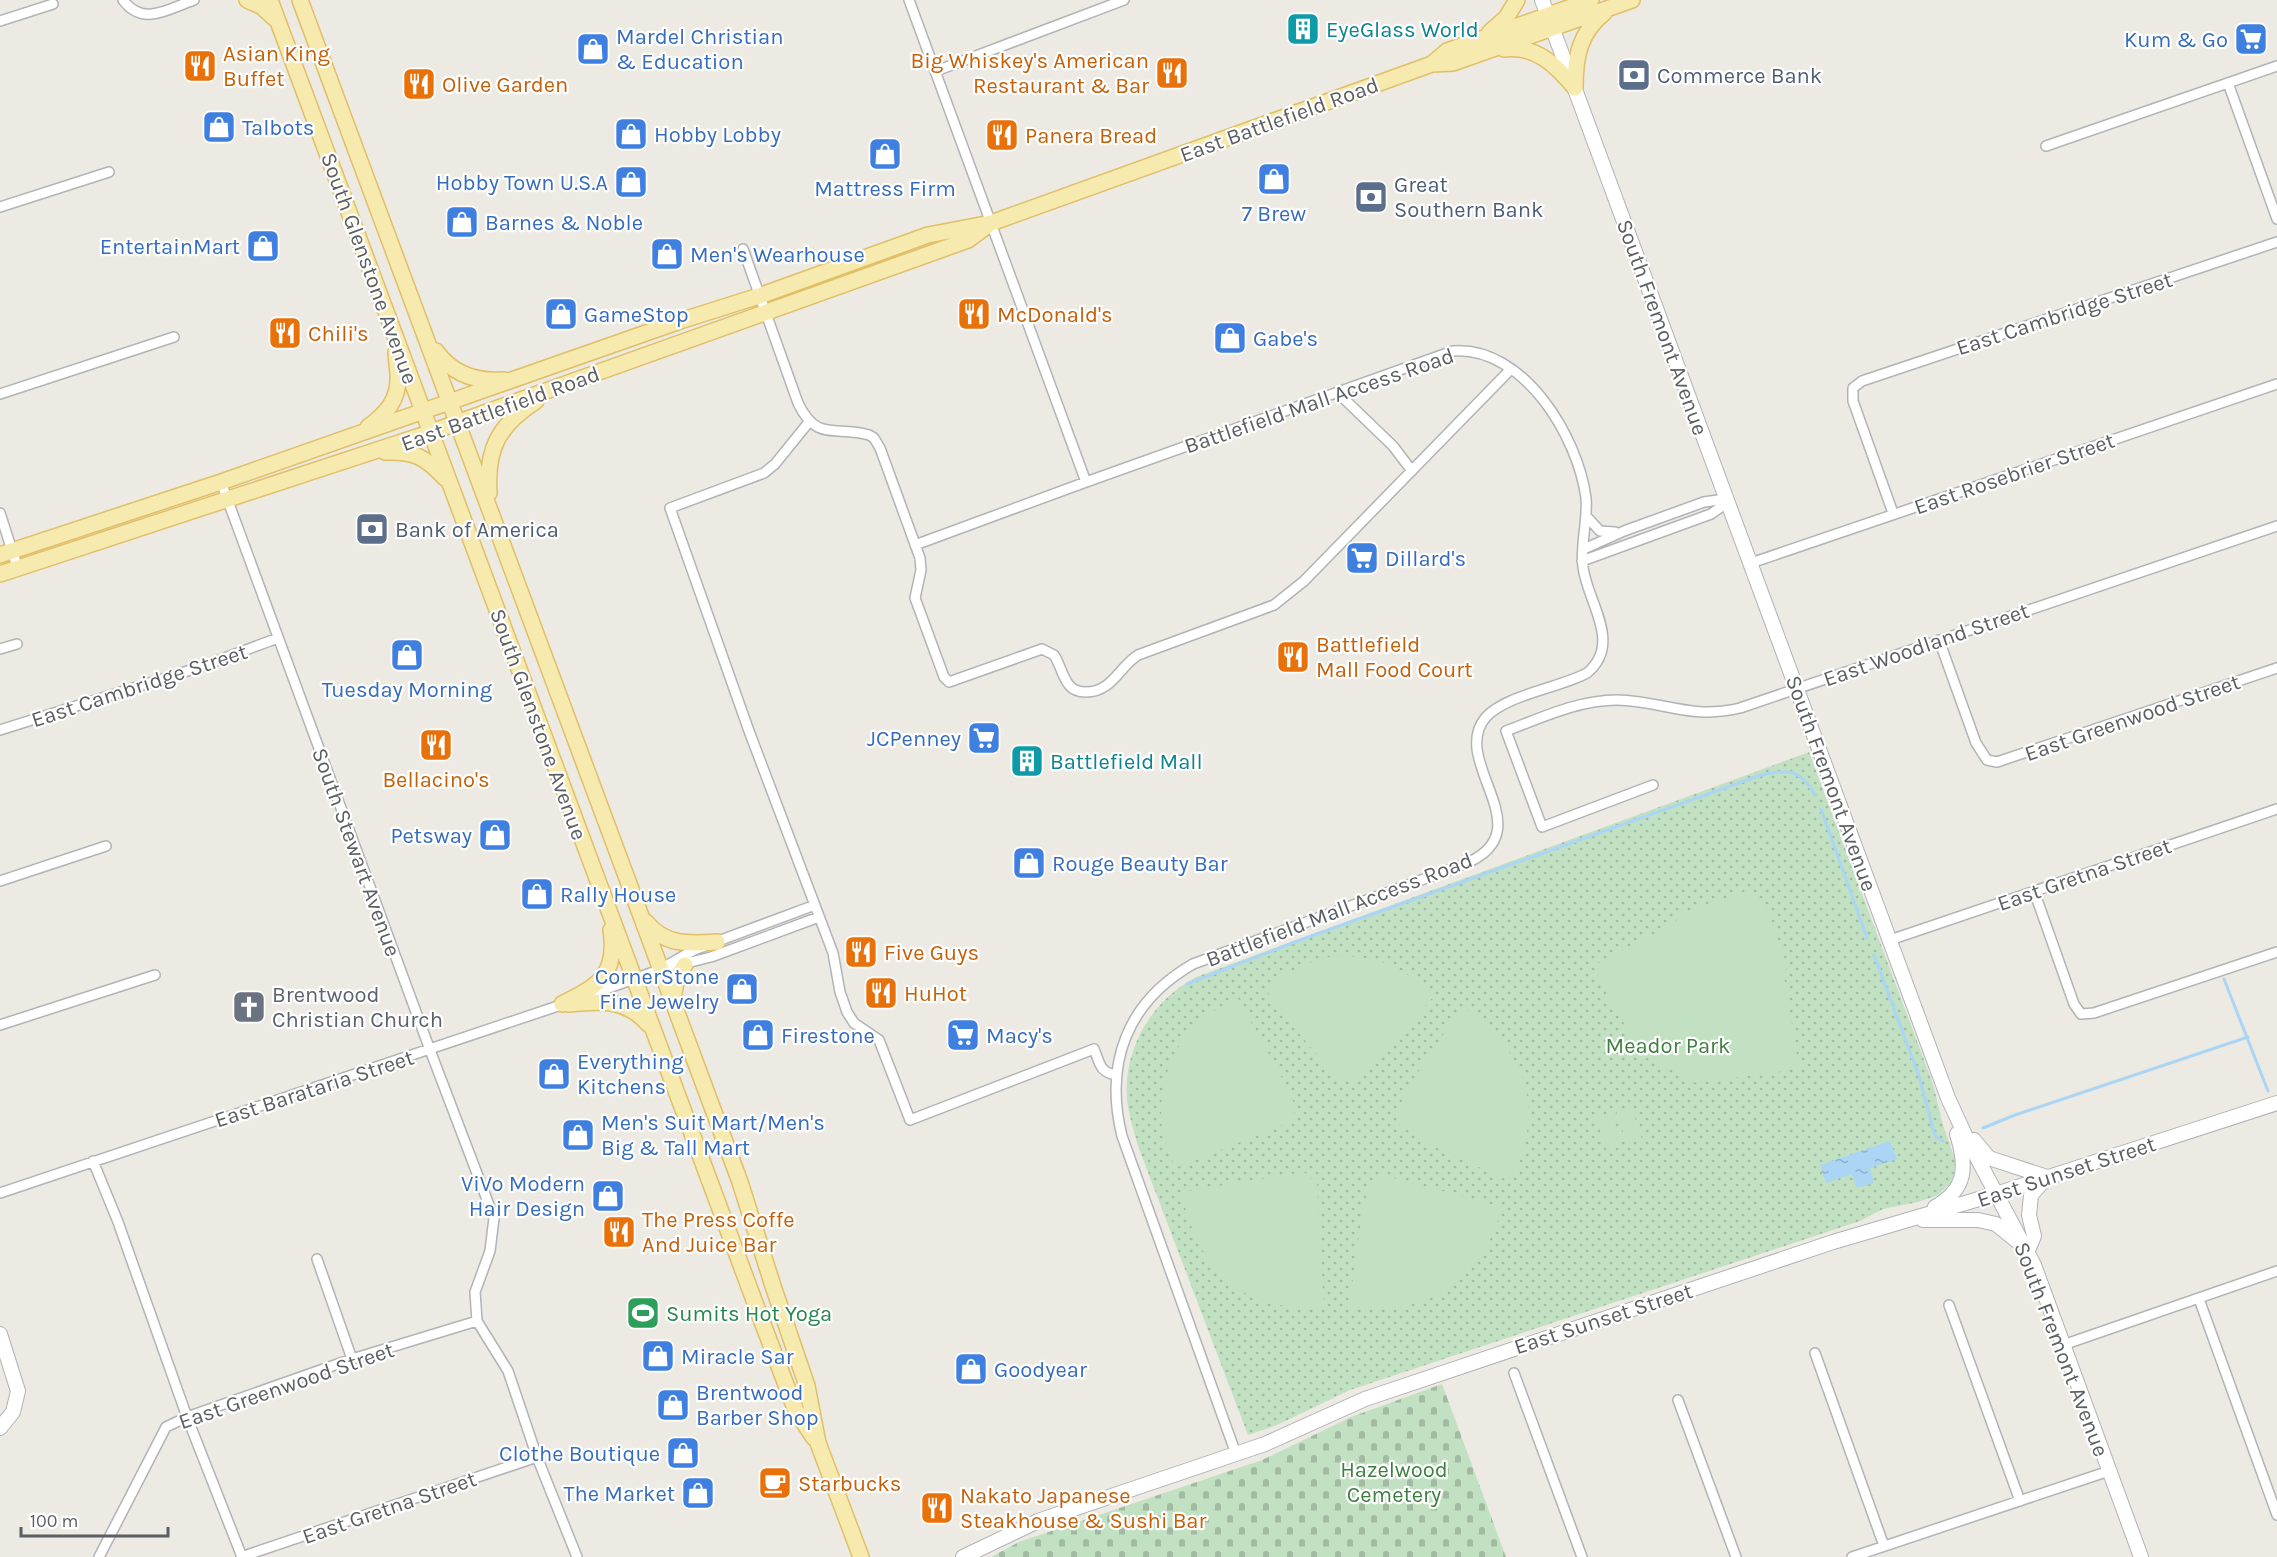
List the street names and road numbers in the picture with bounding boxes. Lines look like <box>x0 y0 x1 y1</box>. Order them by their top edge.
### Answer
street label: East Battlefield Road <box>1176 72 1382 168</box>
street label: South Glenstone Avenue <box>315 149 423 388</box>
street label: South Fremont Avenue <box>1611 216 1713 439</box>
street label: East Cambridge Street <box>1953 267 2176 361</box>
street label: Battlefield Mall Access Road <box>1181 342 1458 459</box>
street label: East Battlefield Road <box>397 361 603 457</box>
street label: East Rosebrier Street <box>1911 427 2118 520</box>
street label: East Woodland Street <box>1820 598 2033 692</box>
street label: South Glenstone Avenue <box>484 605 592 844</box>
street label: East Cambridge Street <box>28 639 251 733</box>
street label: East Greenwood Street <box>2021 669 2243 767</box>
street label: South Fremont Avenue <box>1780 672 1882 895</box>
street label: South Stewart Avenue <box>306 744 406 960</box>
street label: East Gretna Street <box>1994 833 2175 917</box>
street label: Battlefield Mall Access Road <box>1202 847 1476 973</box>
street label: East Barataria Street <box>211 1044 417 1133</box>
street label: East Sunset Street <box>1974 1131 2159 1213</box>
street label: South Fremont Avenue <box>2008 1238 2114 1460</box>
street label: East Sunset Street <box>1511 1278 1696 1360</box>
street label: East Greenwood Street <box>175 1337 397 1435</box>
street label: East Gretna Street <box>299 1466 480 1550</box>

